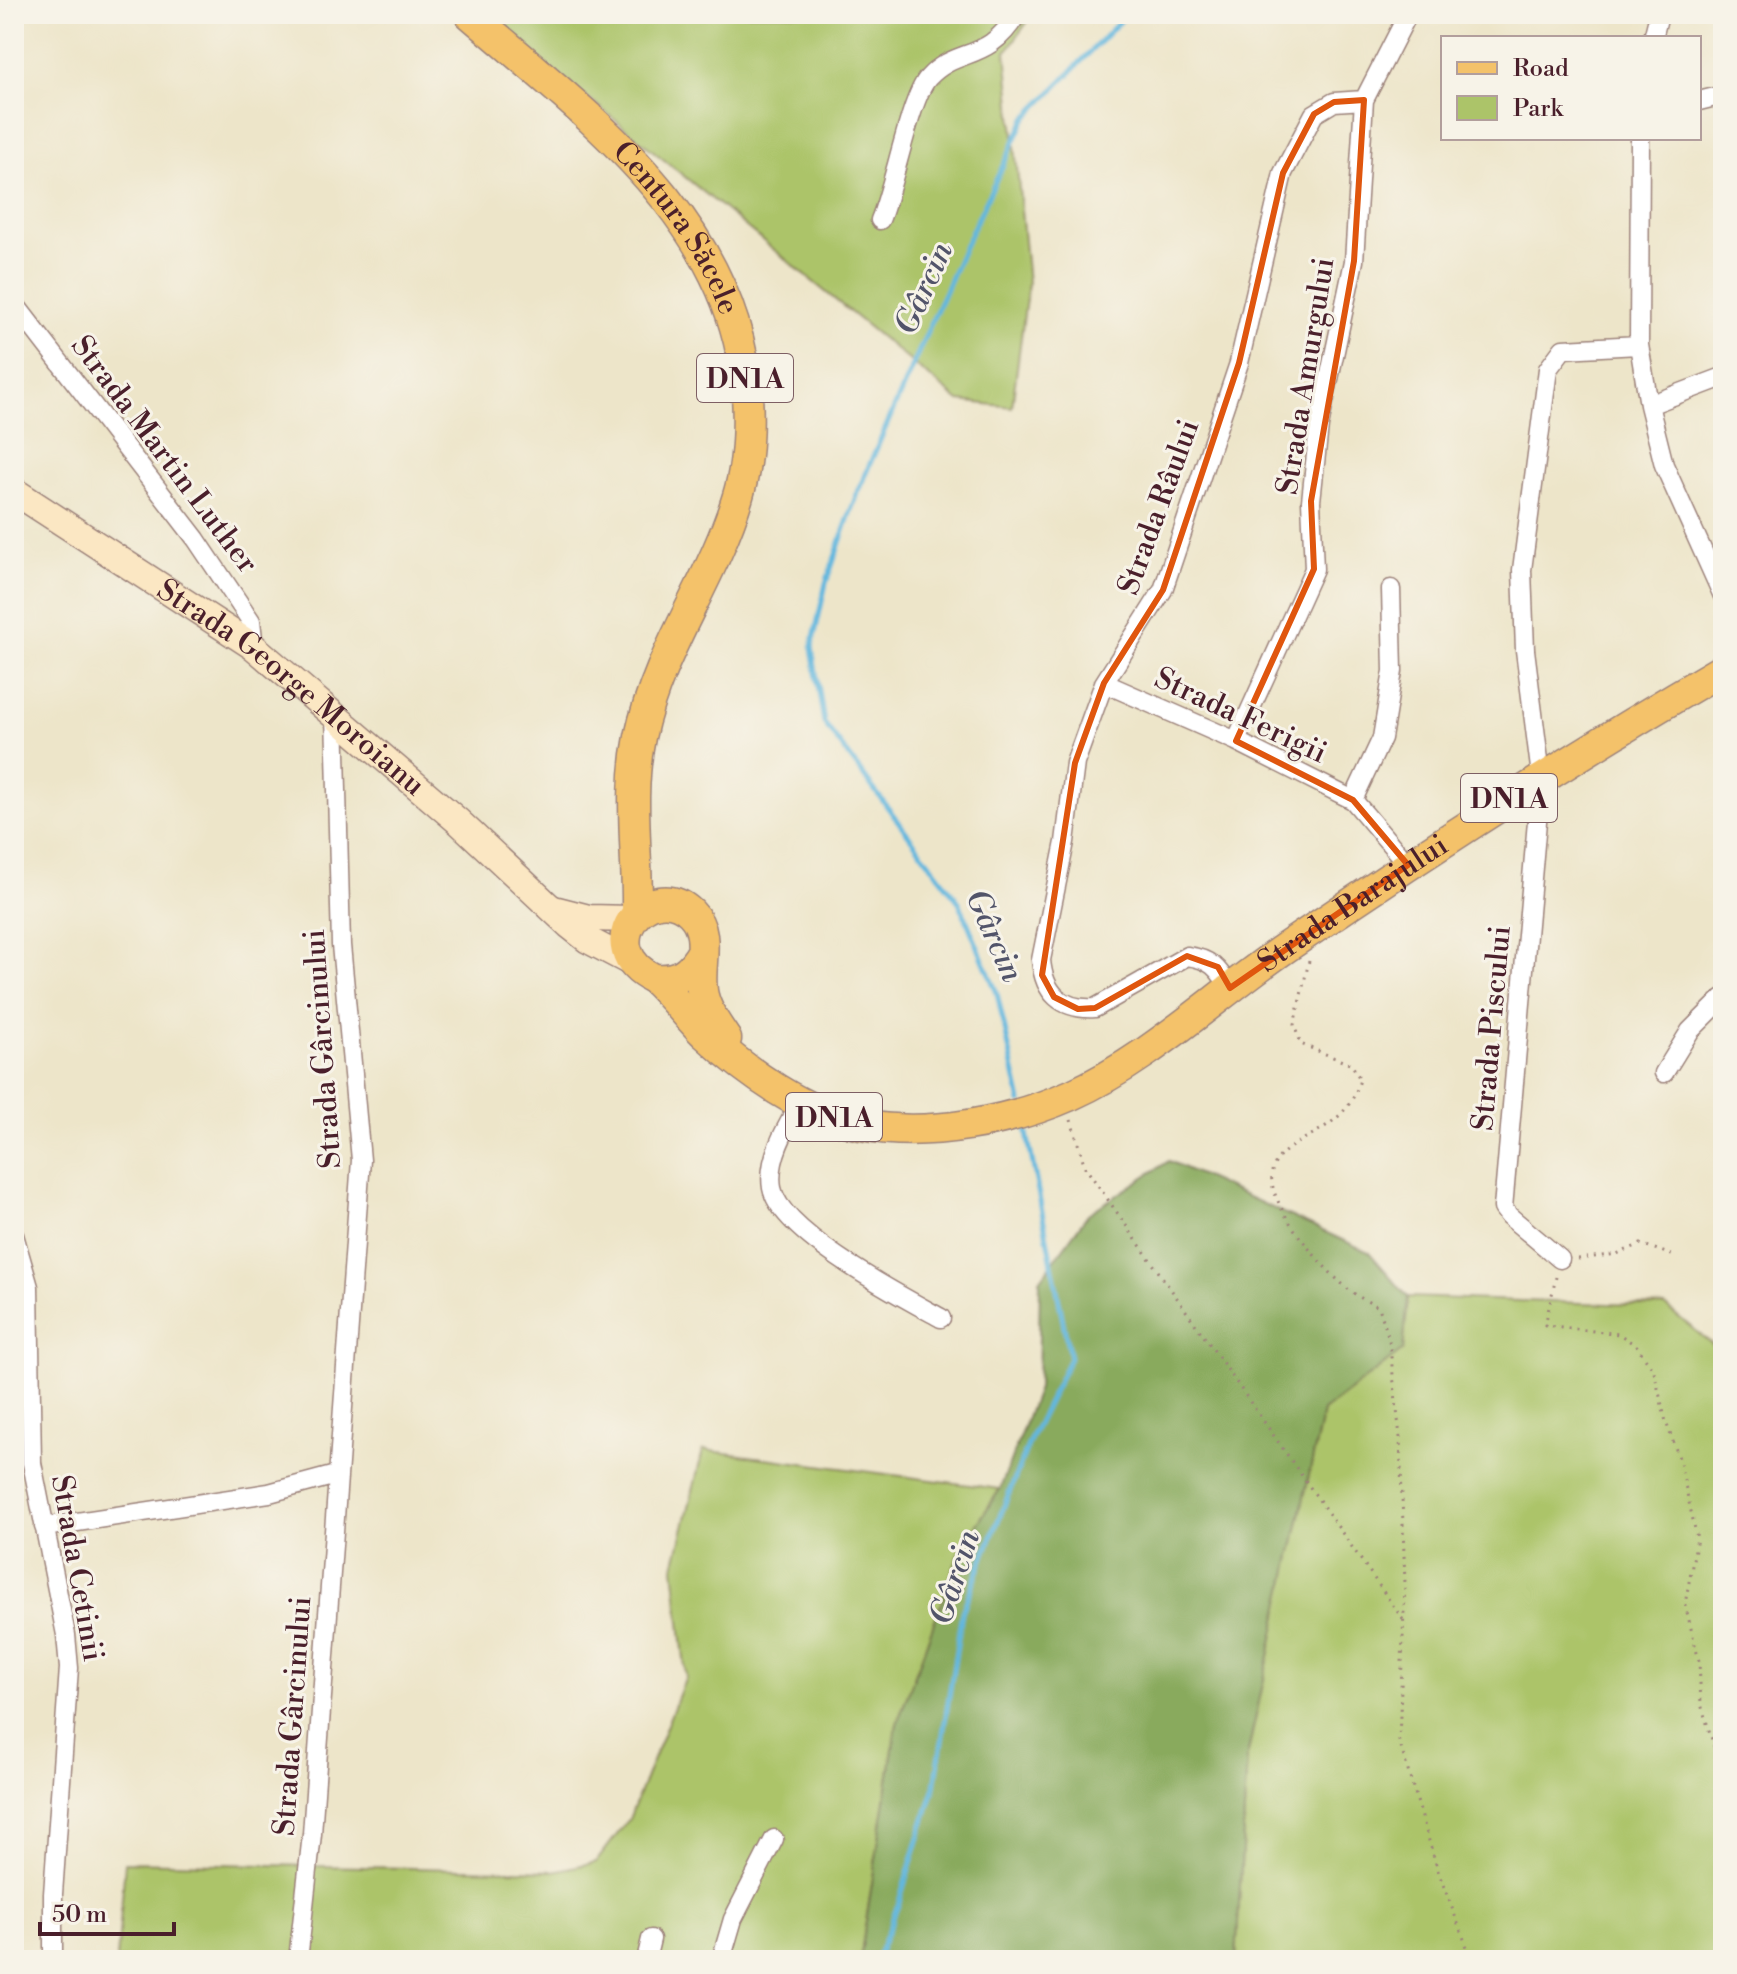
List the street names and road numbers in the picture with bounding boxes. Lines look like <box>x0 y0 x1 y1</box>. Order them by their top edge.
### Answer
street label: Centura Săcele <box>604 133 747 320</box>
street label: Strada Amurgului <box>1268 255 1343 497</box>
street label: Strada Martin Luther <box>62 328 266 581</box>
road number: DN1A <box>697 354 793 402</box>
street label: Strada Râului <box>1110 414 1208 600</box>
street label: Strada George Moroianu <box>150 571 432 804</box>
street label: Strada Ferigii <box>1148 659 1333 772</box>
road number: DN1A <box>1461 774 1557 822</box>
street label: Strada Barajului <box>1250 826 1455 981</box>
street label: Strada Piscului <box>1464 924 1520 1132</box>
street label: Strada Gârcinului <box>296 928 350 1170</box>
road number: DN1A <box>786 1093 882 1141</box>
street label: Strada Cetinii <box>42 1472 112 1664</box>
street label: Strada Gârcinului <box>266 1595 320 1837</box>

